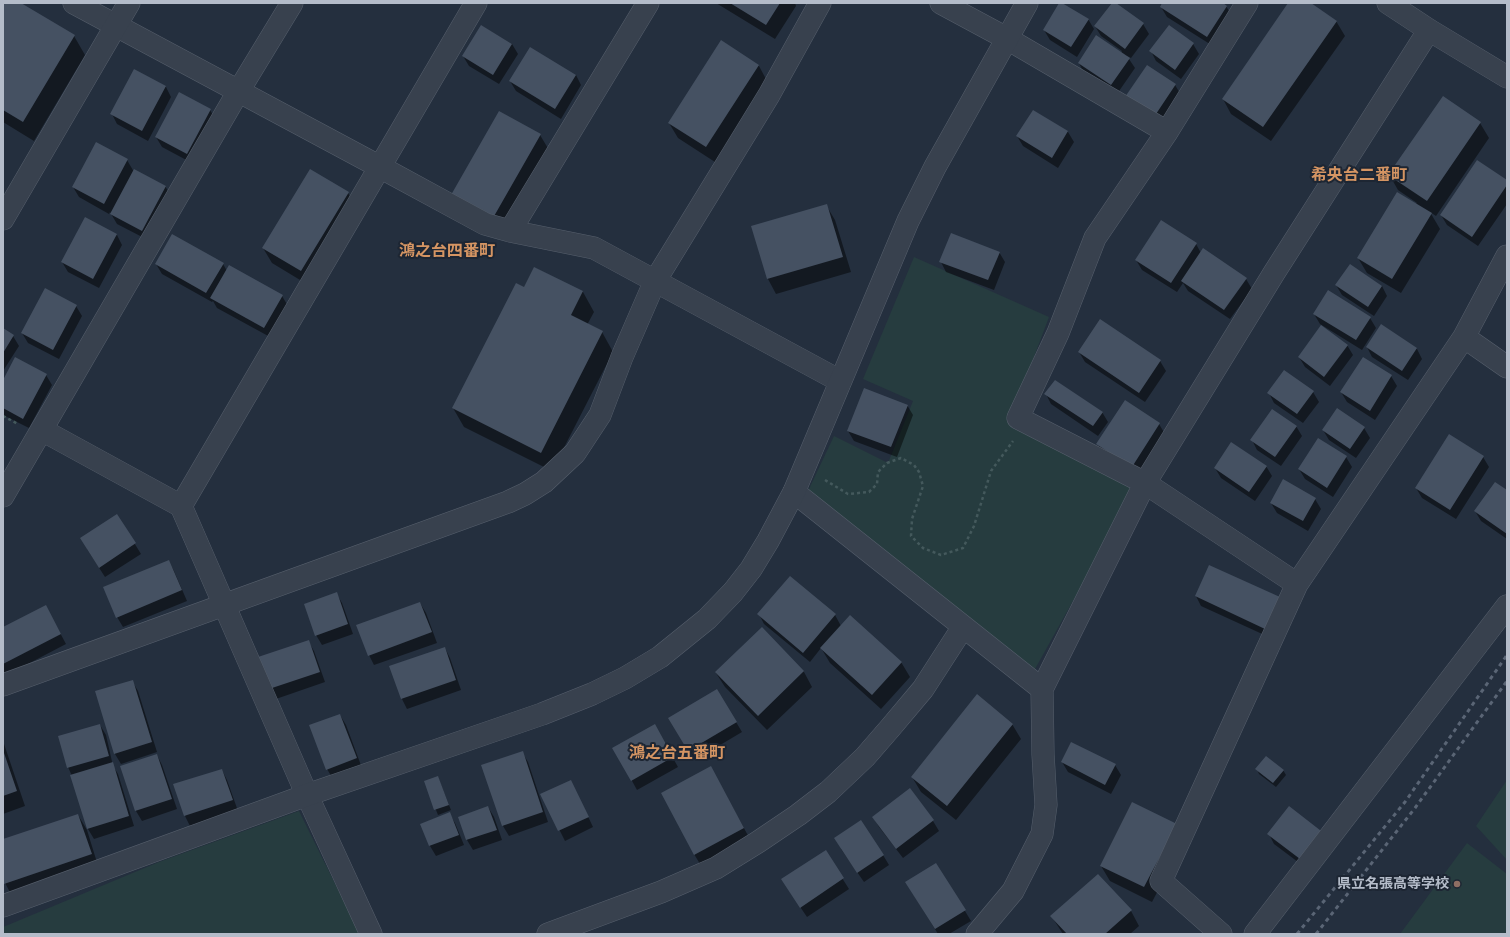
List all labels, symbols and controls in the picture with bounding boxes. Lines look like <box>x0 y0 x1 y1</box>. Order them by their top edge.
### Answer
district label: 希央台二番町 <box>1311 165 1407 185</box>
district label: 鴻之台四番町 <box>399 241 495 261</box>
district label: 鴻之台五番町 <box>629 743 725 763</box>
place label: 県立名張高等学校 <box>1337 876 1449 892</box>
marker: 県立名張高等学校 <box>1452 879 1462 889</box>

